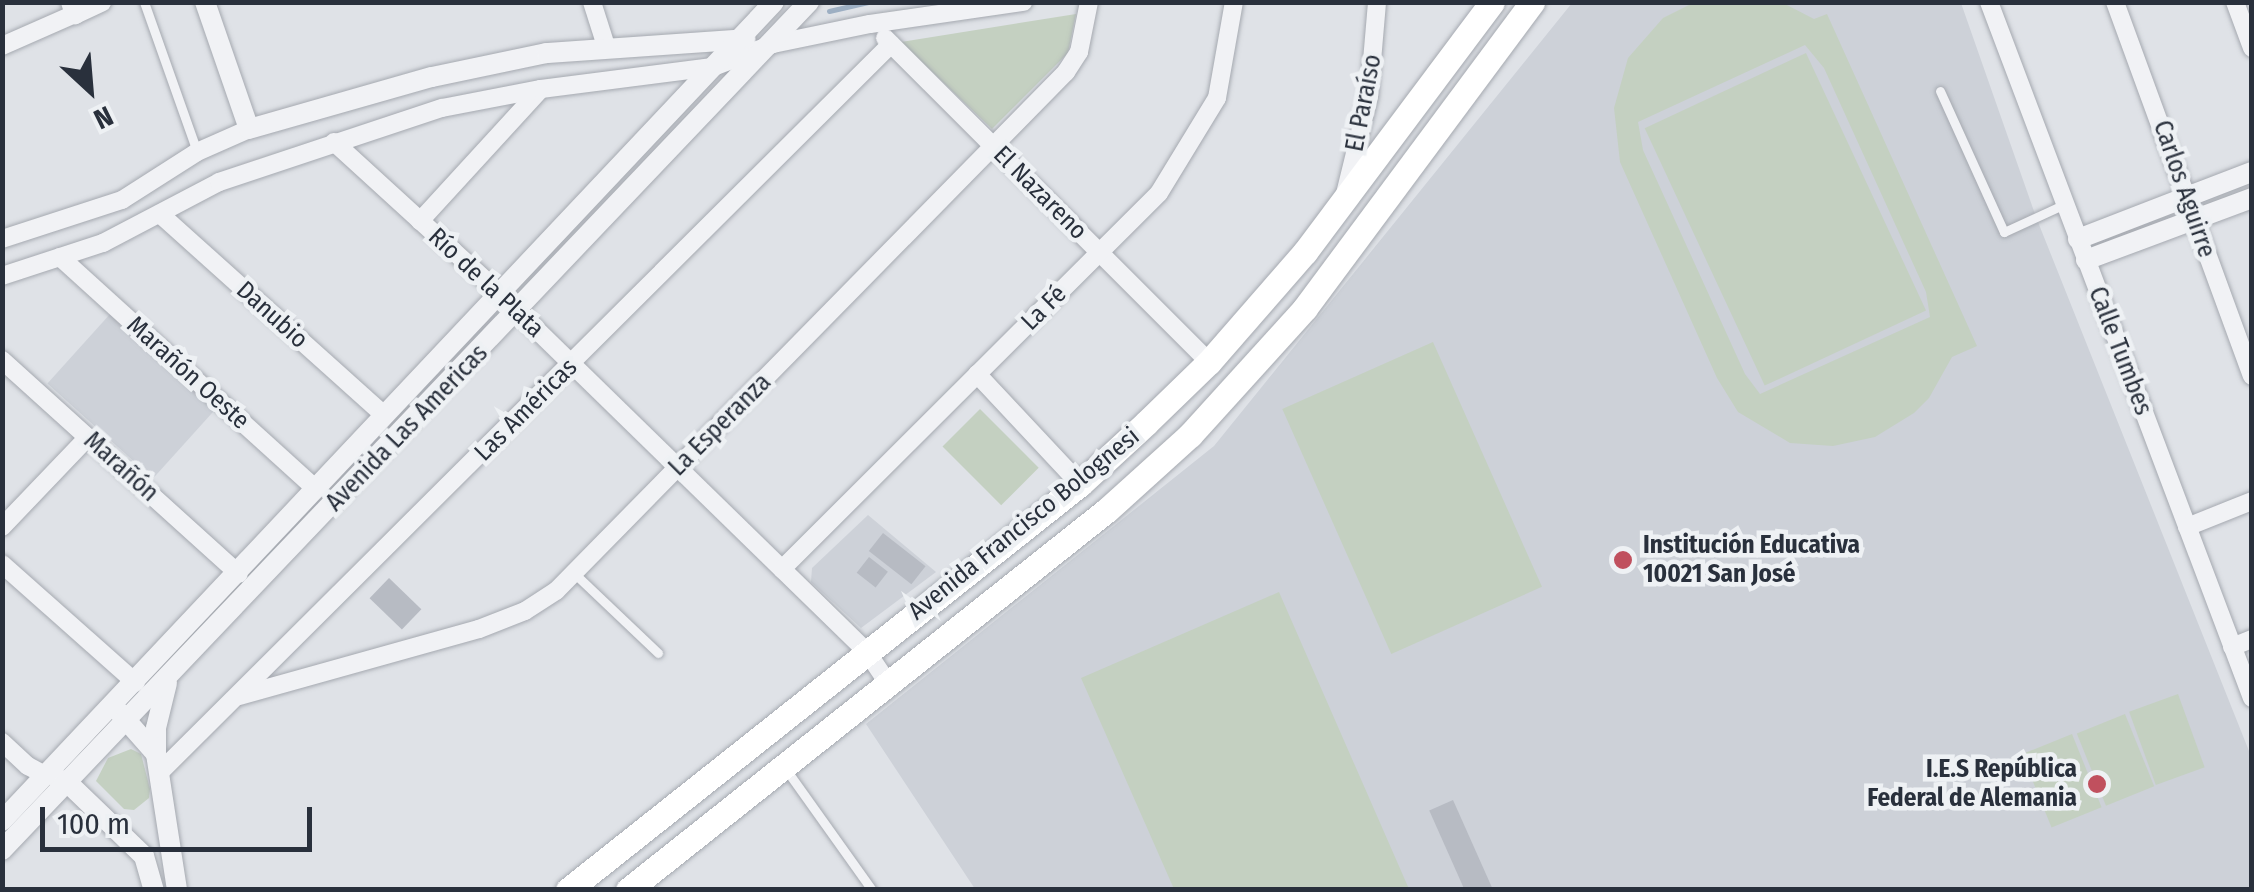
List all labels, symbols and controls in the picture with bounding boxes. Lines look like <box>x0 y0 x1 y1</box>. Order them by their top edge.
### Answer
north arrow <box>40 40 140 140</box>
street label: El Paraíso <box>1340 52 1388 154</box>
text: N <box>89 99 118 136</box>
street label: Carlos Aguirre <box>2147 117 2221 261</box>
street label: El Nazareno <box>987 140 1093 246</box>
street label: Río de la Plata <box>422 222 550 344</box>
street label: Danubio <box>230 275 314 355</box>
street label: La Fé <box>1015 279 1073 337</box>
street label: Calle Tumbes <box>2082 283 2158 419</box>
street label: Marañón Oeste <box>121 310 255 436</box>
street label: Avenida Las Americas <box>320 338 494 518</box>
street label: Las Américas <box>469 353 583 467</box>
street label: La Esperanza <box>663 368 777 482</box>
street label: Avenida Francisco Bolognesi <box>902 422 1146 626</box>
street label: Marañón <box>78 426 164 508</box>
place label: Institución Educativa 10021 San José <box>1643 531 1860 590</box>
marker: Institución Educativa 10021 San José <box>1612 549 1634 571</box>
place label: I.E.S República Federal de Alemania <box>1867 755 2077 814</box>
marker: I.E.S República Federal de Alemania <box>2086 773 2108 795</box>
scale bar <box>45 787 318 849</box>
text: 100 m <box>57 806 130 842</box>

